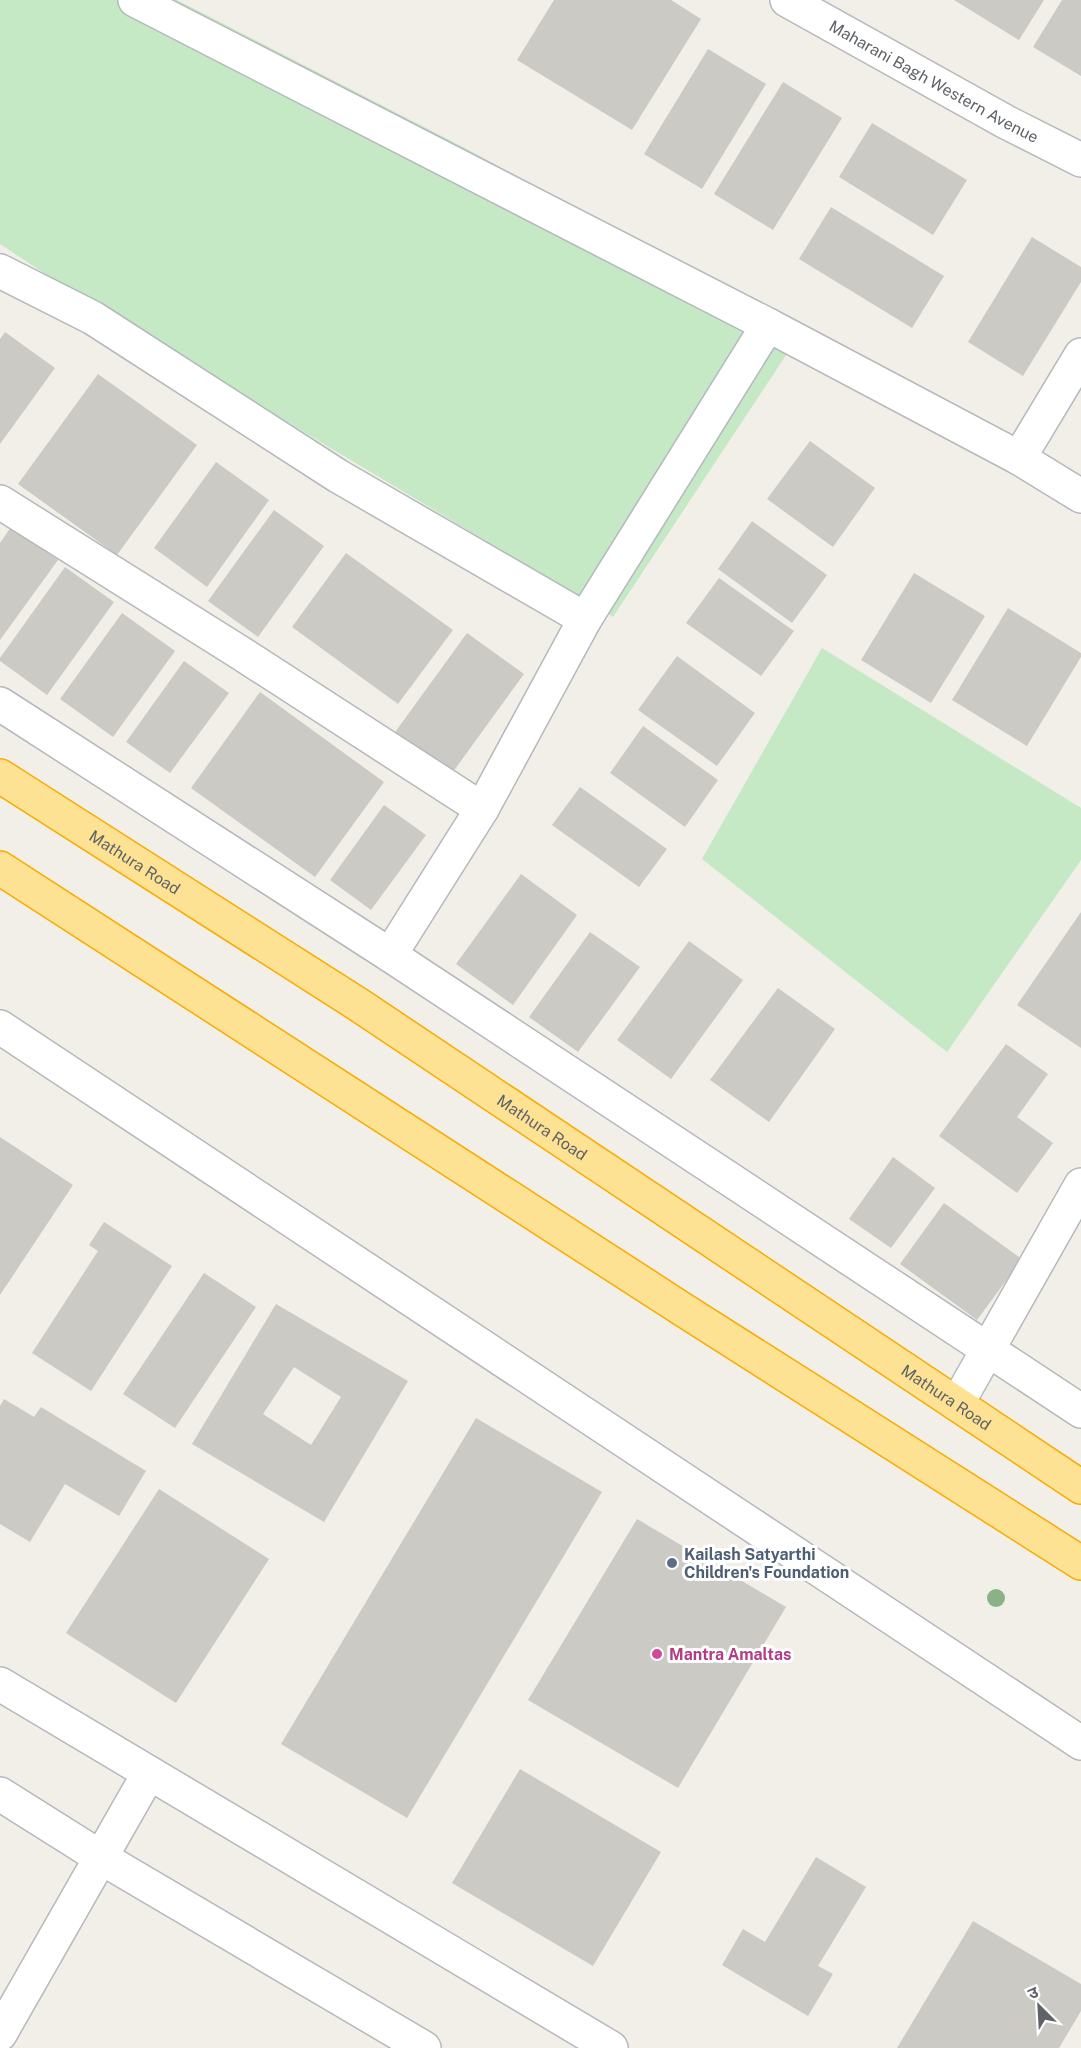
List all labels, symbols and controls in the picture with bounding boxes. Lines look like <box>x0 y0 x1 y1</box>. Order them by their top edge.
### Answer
street label: Maharani Bagh Western Avenue <box>826 16 1042 146</box>
street label: Mathura Road <box>86 826 184 898</box>
street label: Mathura Road <box>494 1090 591 1164</box>
street label: Mathura Road <box>898 1360 995 1434</box>
place label: Kailash Satyarthi Children's Foundation <box>684 1545 849 1582</box>
marker: Kailash Satyarthi Children's Foundation <box>665 1556 679 1570</box>
place label: Mantra Amaltas <box>669 1645 791 1664</box>
marker: Mantra Amaltas <box>650 1647 664 1661</box>
north arrow <box>1009 1976 1069 2036</box>
text: उ <box>1025 1982 1042 2003</box>

